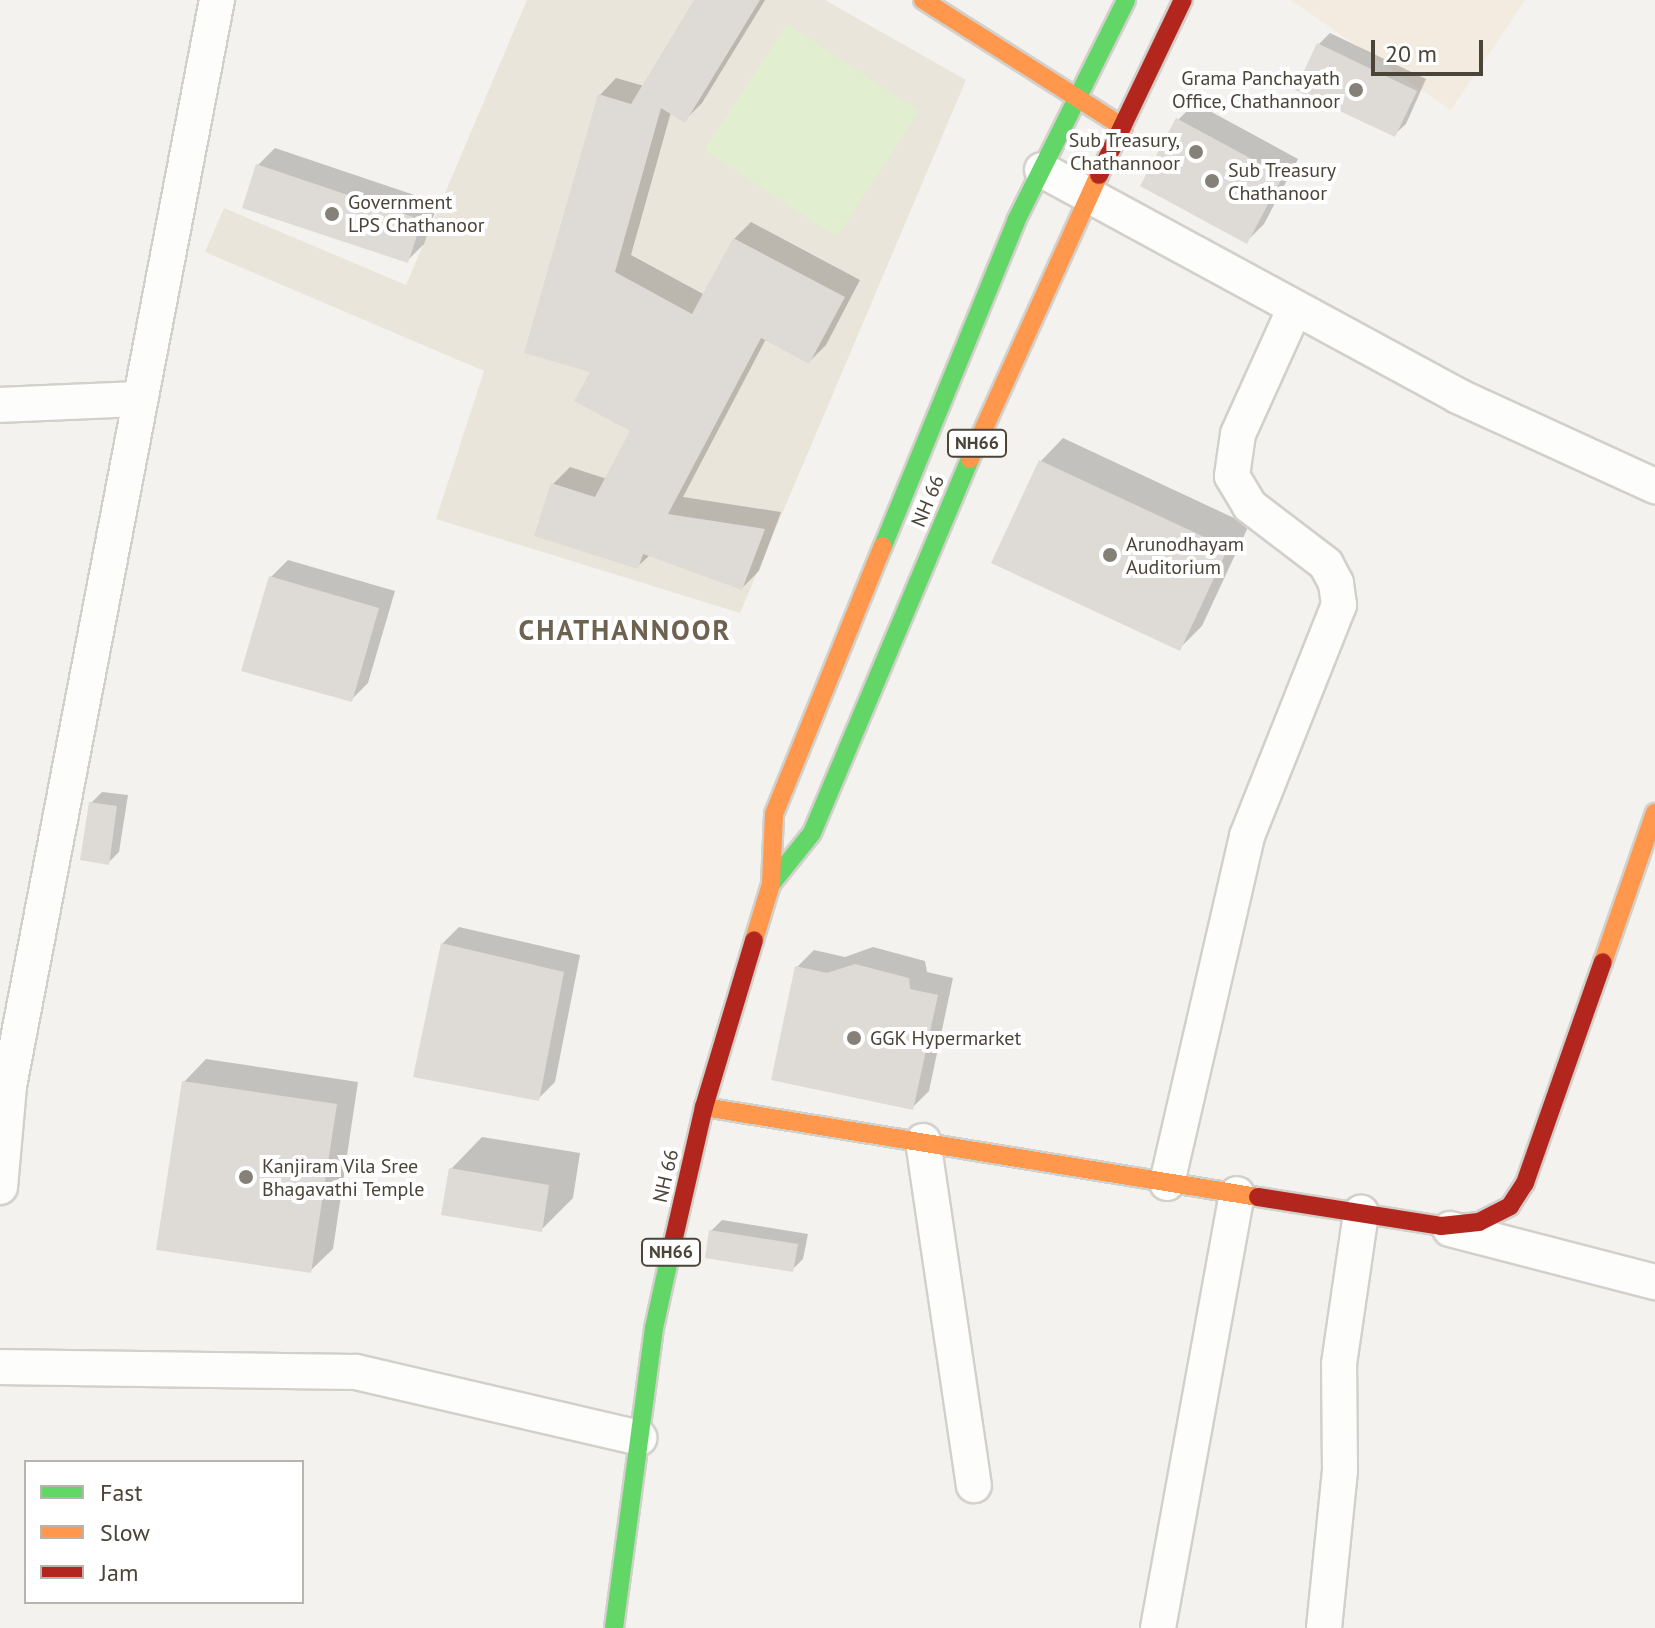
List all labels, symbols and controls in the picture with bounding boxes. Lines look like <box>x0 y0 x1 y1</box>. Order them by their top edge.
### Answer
scale bar <box>1375 24 1487 74</box>
text: 20 m <box>1385 38 1437 69</box>
place label: Grama Panchayath Office, Chathannoor <box>1171 66 1340 113</box>
marker: Grama Panchayath Office, Chathannoor <box>1347 81 1365 99</box>
place label: Sub Treasury, Chathannoor <box>1068 128 1180 175</box>
marker: Sub Treasury, Chathannoor <box>1187 143 1205 161</box>
place label: Sub Treasury Chathanoor <box>1228 158 1337 205</box>
marker: Sub Treasury Chathanoor <box>1203 172 1221 190</box>
place label: Government LPS Chathanoor <box>348 190 485 237</box>
marker: Government LPS Chathanoor <box>323 205 341 223</box>
road number: NH66 <box>947 429 1007 457</box>
street label: NH 66 <box>906 471 950 531</box>
place label: Arunodhayam Auditorium <box>1126 532 1244 579</box>
marker: Arunodhayam Auditorium <box>1101 546 1119 564</box>
district label: CHATHANNOOR <box>519 613 731 647</box>
place label: GGK Hypermarket <box>870 1026 1022 1050</box>
marker: GGK Hypermarket <box>845 1029 863 1047</box>
street label: NH 66 <box>648 1147 684 1205</box>
place label: Kanjiram Vila Sree Bhagavathi Temple <box>262 1154 425 1201</box>
marker: Kanjiram Vila Sree Bhagavathi Temple <box>237 1168 255 1186</box>
road number: NH66 <box>641 1238 701 1266</box>
legend <box>24 1460 304 1604</box>
text: Fast <box>100 1477 143 1508</box>
text: Slow <box>100 1517 150 1548</box>
text: Jam <box>100 1557 138 1588</box>

